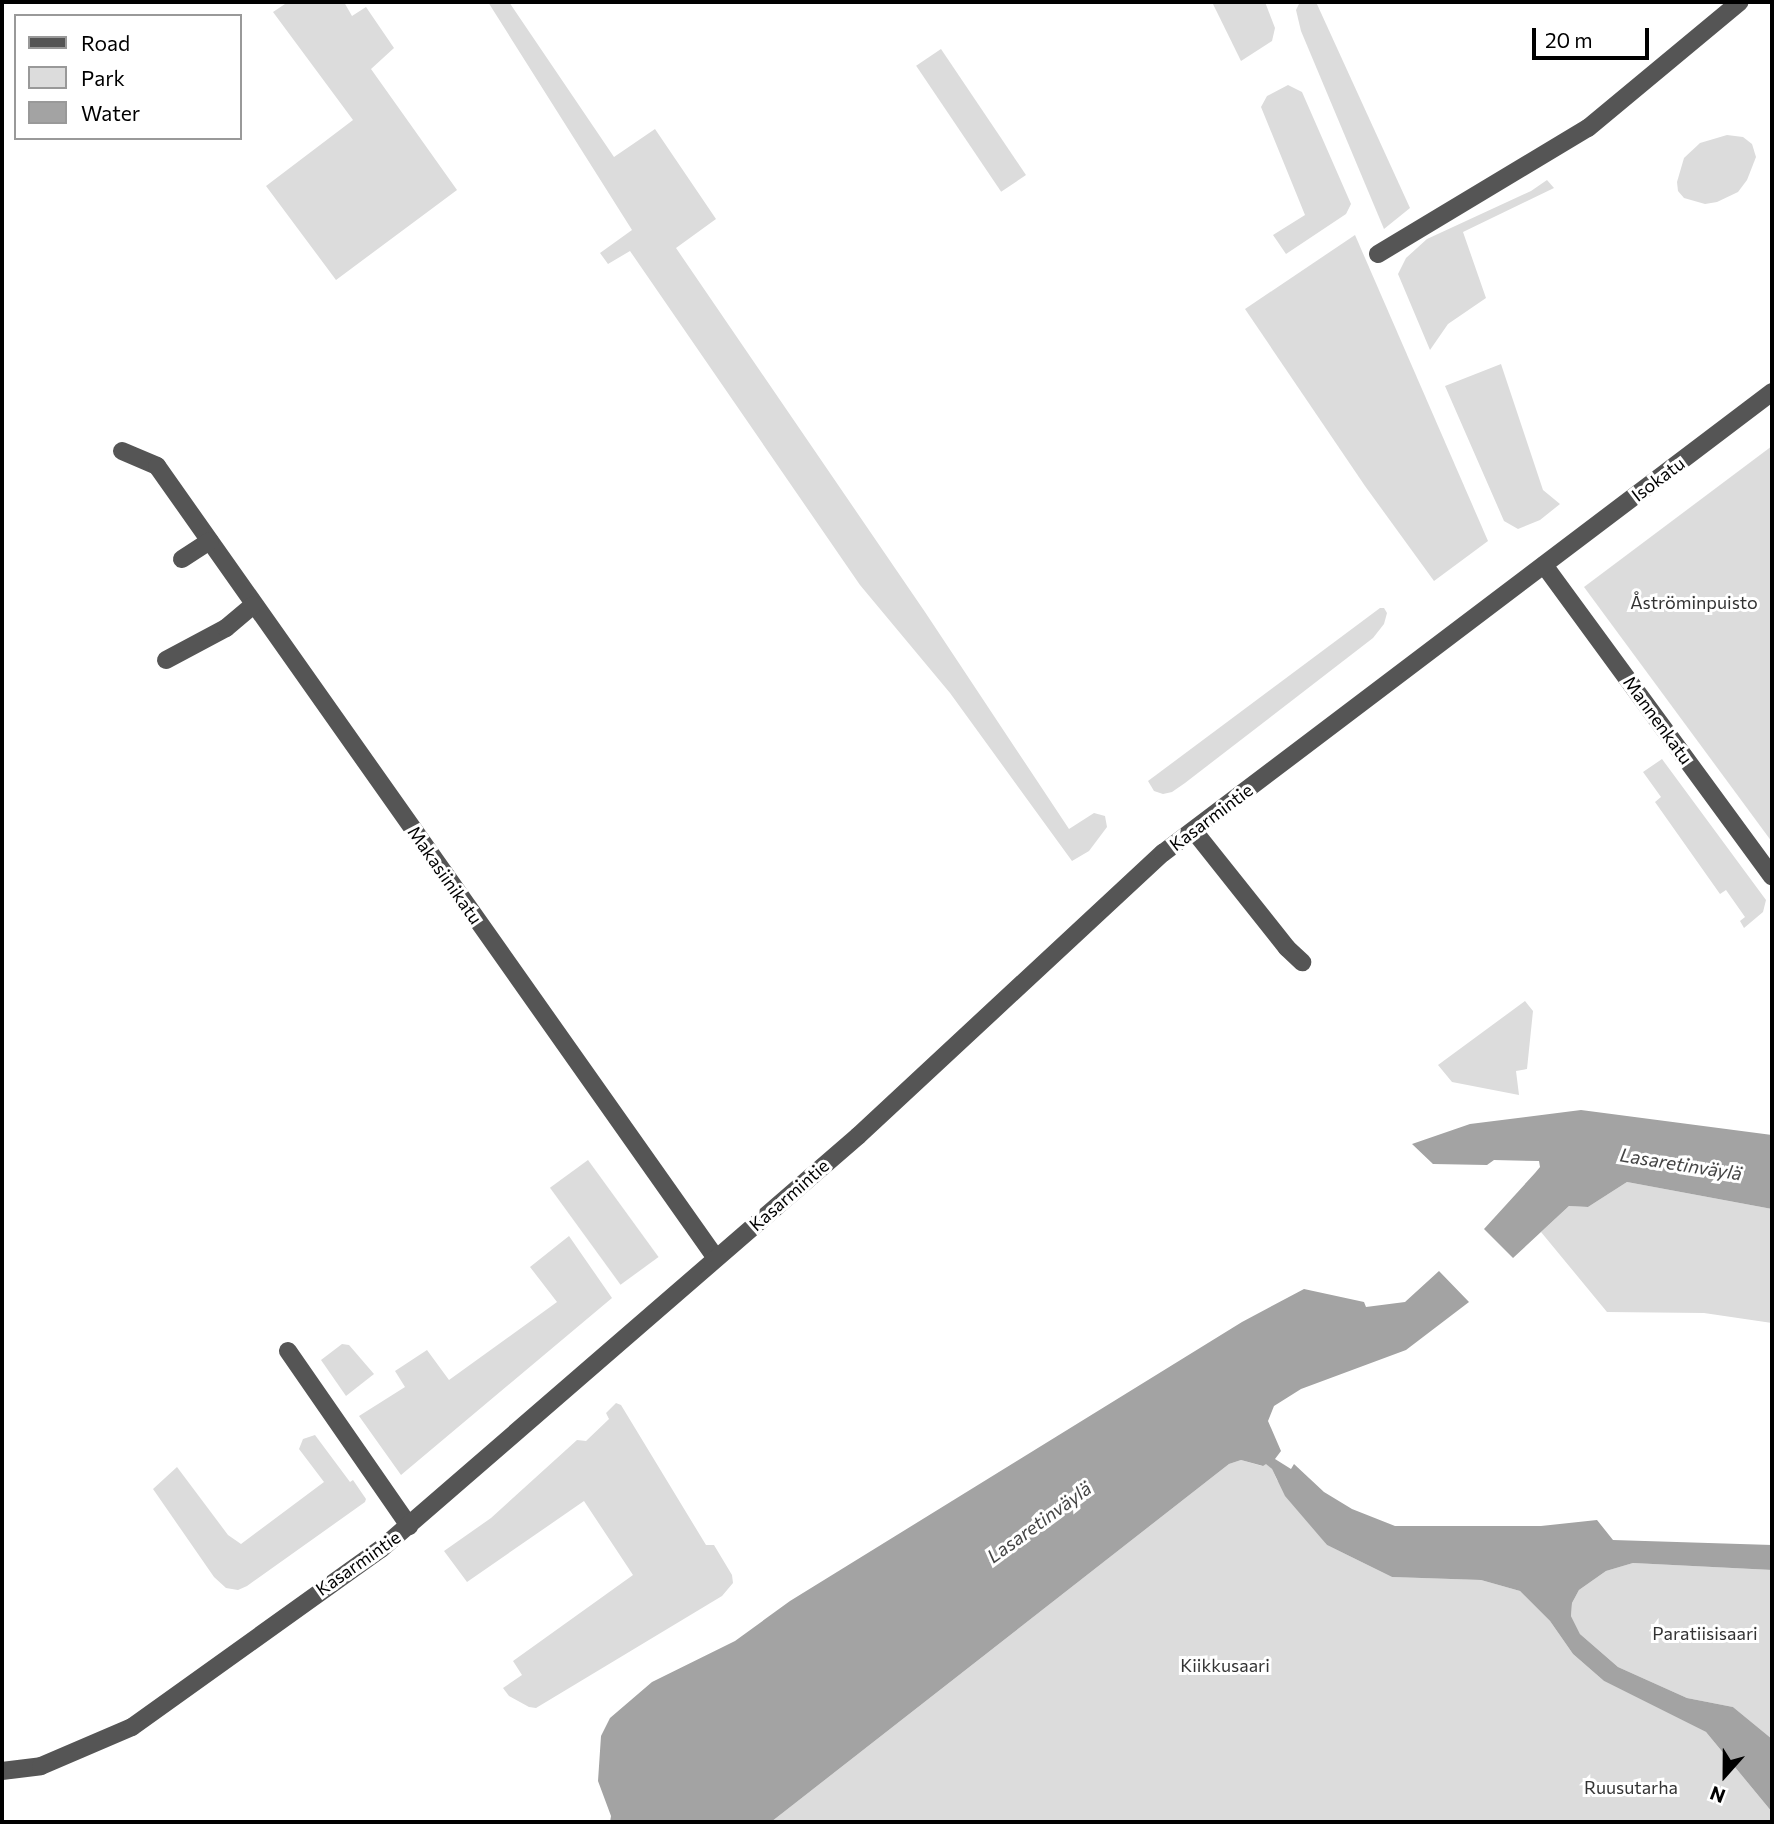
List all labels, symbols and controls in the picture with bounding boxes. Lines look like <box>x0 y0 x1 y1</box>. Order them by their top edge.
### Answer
legend <box>14 14 242 140</box>
scale bar <box>1536 14 1653 58</box>
text: 20 m <box>1545 27 1593 52</box>
text: Road <box>81 30 130 55</box>
text: Park <box>81 65 125 90</box>
text: Water <box>81 100 140 125</box>
street label: Isokatu <box>1627 452 1689 506</box>
park label: Åströminpuisto <box>1630 591 1758 613</box>
street label: Mannenkatu <box>1619 672 1697 768</box>
street label: Kasarmintie <box>1165 779 1257 855</box>
street label: Makasiinikatu <box>403 822 487 928</box>
water label: Lasaretinväylä <box>1618 1143 1744 1185</box>
street label: Kasarmintie <box>745 1155 833 1235</box>
water label: Lasaretinväylä <box>982 1477 1096 1567</box>
street label: Kasarmintie <box>311 1526 405 1600</box>
park label: Paratiisisaari <box>1652 1622 1758 1644</box>
park label: Kiikkusaari <box>1180 1654 1270 1676</box>
north arrow <box>1690 1740 1760 1810</box>
park label: Ruusutarha <box>1584 1776 1678 1798</box>
text: N <box>1707 1782 1728 1808</box>

